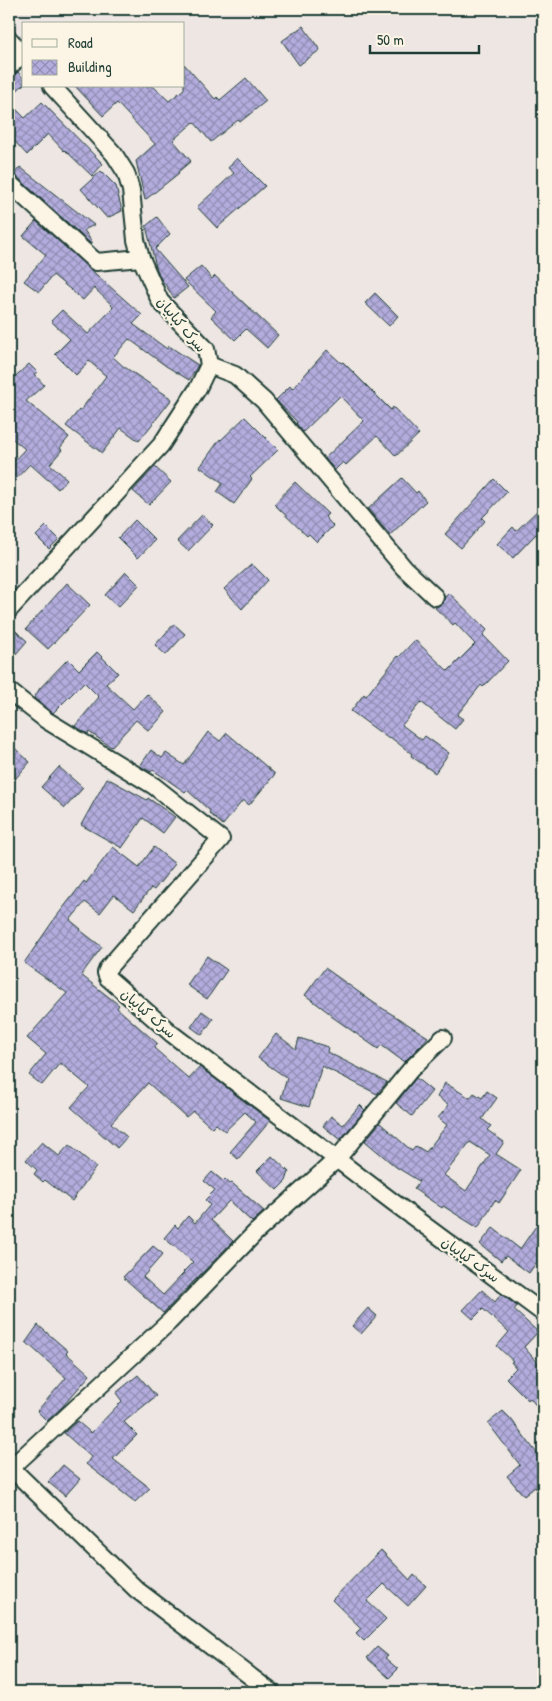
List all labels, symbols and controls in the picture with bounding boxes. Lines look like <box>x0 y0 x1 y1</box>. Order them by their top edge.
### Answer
legend <box>22 22 185 88</box>
scale bar <box>370 22 478 54</box>
text: 50 m <box>377 29 404 50</box>
text: Road <box>68 32 93 53</box>
text: Building <box>68 56 112 77</box>
street label: سرک کبابیان <box>153 292 211 356</box>
street label: سرک کبابیان <box>117 984 181 1042</box>
street label: سرک کبابیان <box>438 1232 504 1286</box>

